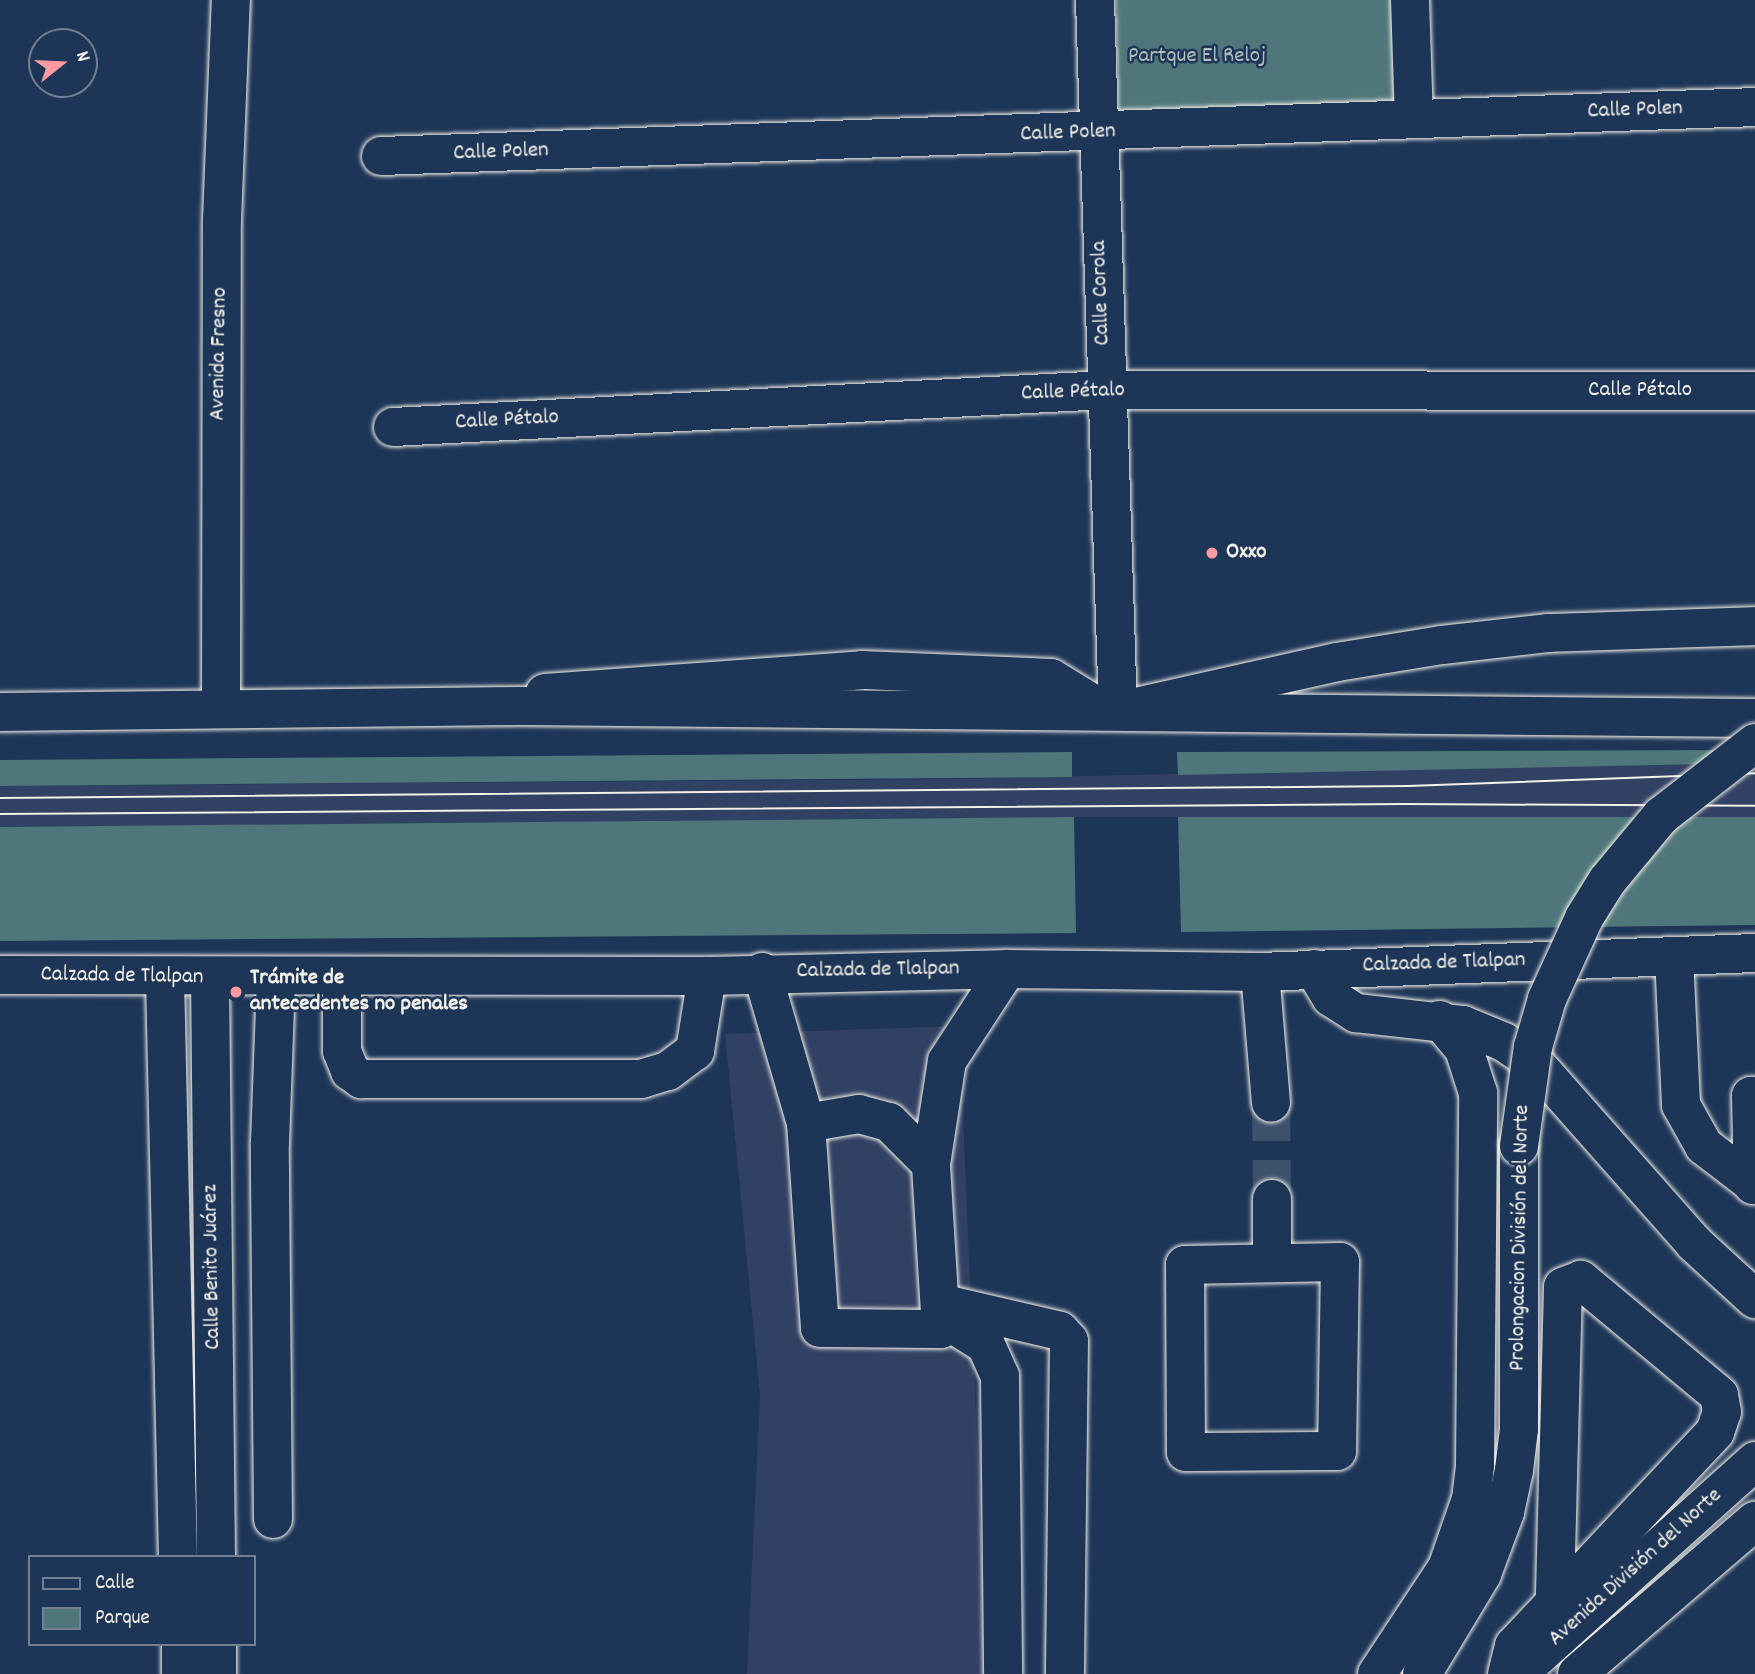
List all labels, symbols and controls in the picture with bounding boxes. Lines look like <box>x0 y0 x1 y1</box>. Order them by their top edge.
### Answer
north arrow <box>28 28 98 98</box>
park label: Partque El Reloj <box>1128 43 1266 71</box>
text: N <box>67 48 96 66</box>
street label: Calle Polen <box>1587 96 1683 126</box>
street label: Calle Polen <box>1020 119 1116 149</box>
street label: Calle Polen <box>453 138 549 168</box>
street label: Calle Corola <box>1086 240 1118 346</box>
street label: Avenida Fresno <box>205 287 235 421</box>
street label: Calle Pétalo <box>1021 377 1125 409</box>
street label: Calle Pétalo <box>1588 377 1692 405</box>
street label: Calle Pétalo <box>454 405 560 437</box>
place label: Oxxo <box>1226 539 1267 567</box>
marker: Oxxo <box>1204 545 1220 561</box>
street label: Calzada de Tlalpan <box>1362 947 1526 981</box>
street label: Calzada de Tlalpan <box>796 956 960 986</box>
street label: Calzada de Tlalpan <box>40 962 204 992</box>
place label: Trámite de antecedentes no penales <box>250 965 468 1019</box>
marker: Trámite de antecedentes no penales <box>228 984 244 1000</box>
street label: Prolongacion División del Norte <box>1505 1105 1537 1371</box>
street label: Calle Benito Juárez <box>198 1184 228 1350</box>
street label: Avenida División del Norte <box>1543 1483 1729 1653</box>
legend <box>28 1555 256 1646</box>
text: Calle <box>95 1569 134 1599</box>
text: Parque <box>95 1604 150 1634</box>

